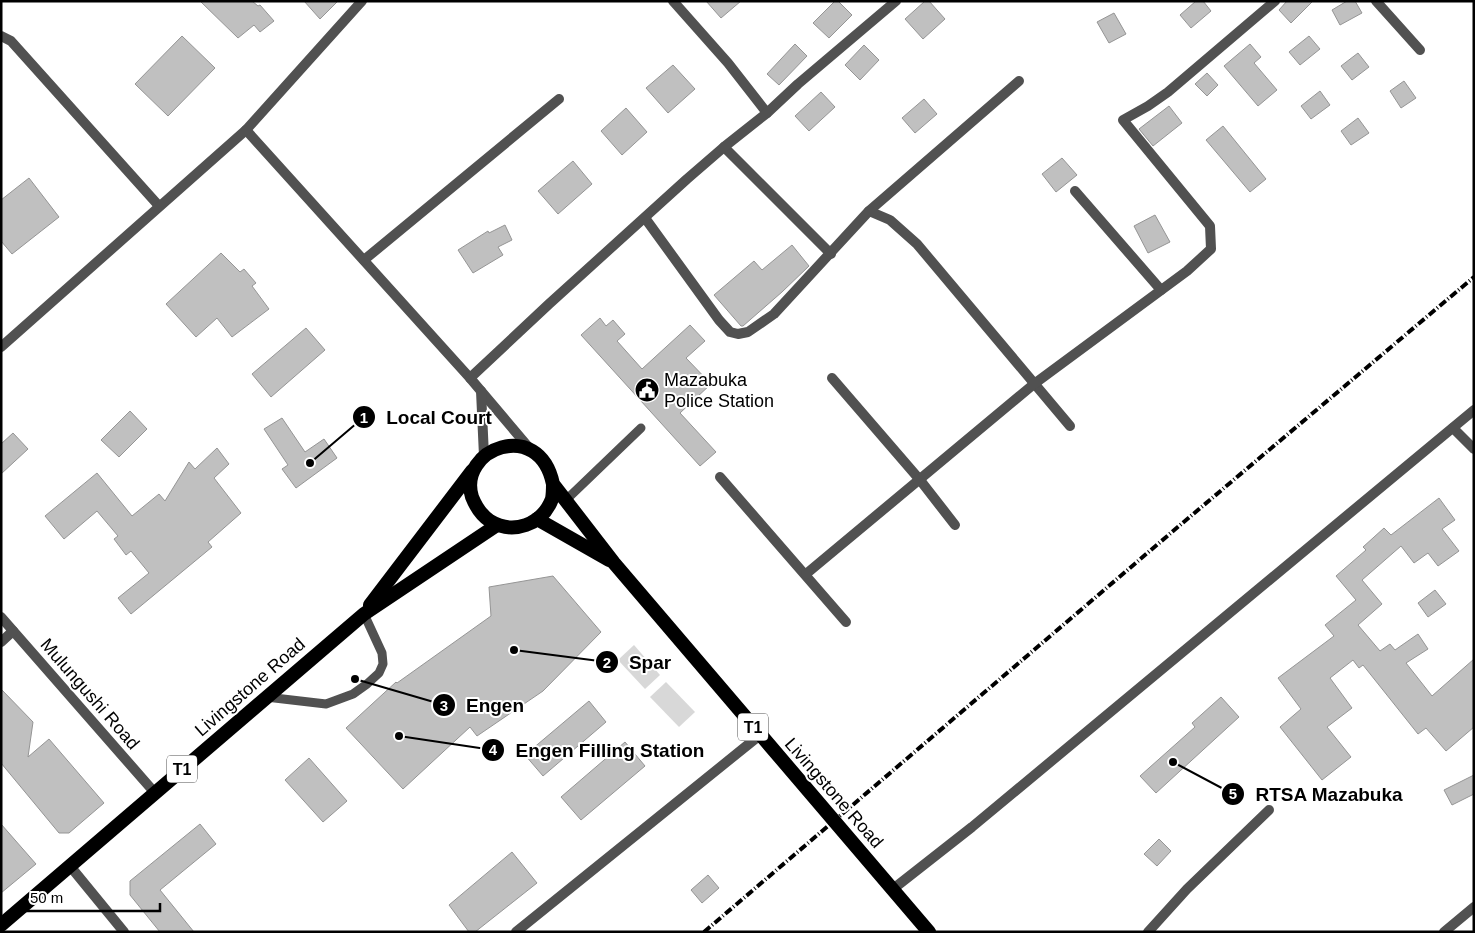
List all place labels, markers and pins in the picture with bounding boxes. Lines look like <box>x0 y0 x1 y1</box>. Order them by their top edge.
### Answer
place label: Mazabuka Police Station <box>664 370 774 411</box>
public building icon: Mazabuka Police Station <box>634 377 660 403</box>
callout: Local Court <box>351 400 502 434</box>
callout: Spar <box>594 645 682 679</box>
callout: Engen <box>431 688 534 722</box>
callout: Engen Filling Station <box>481 733 715 767</box>
callout: RTSA Mazabuka <box>1220 777 1413 811</box>

